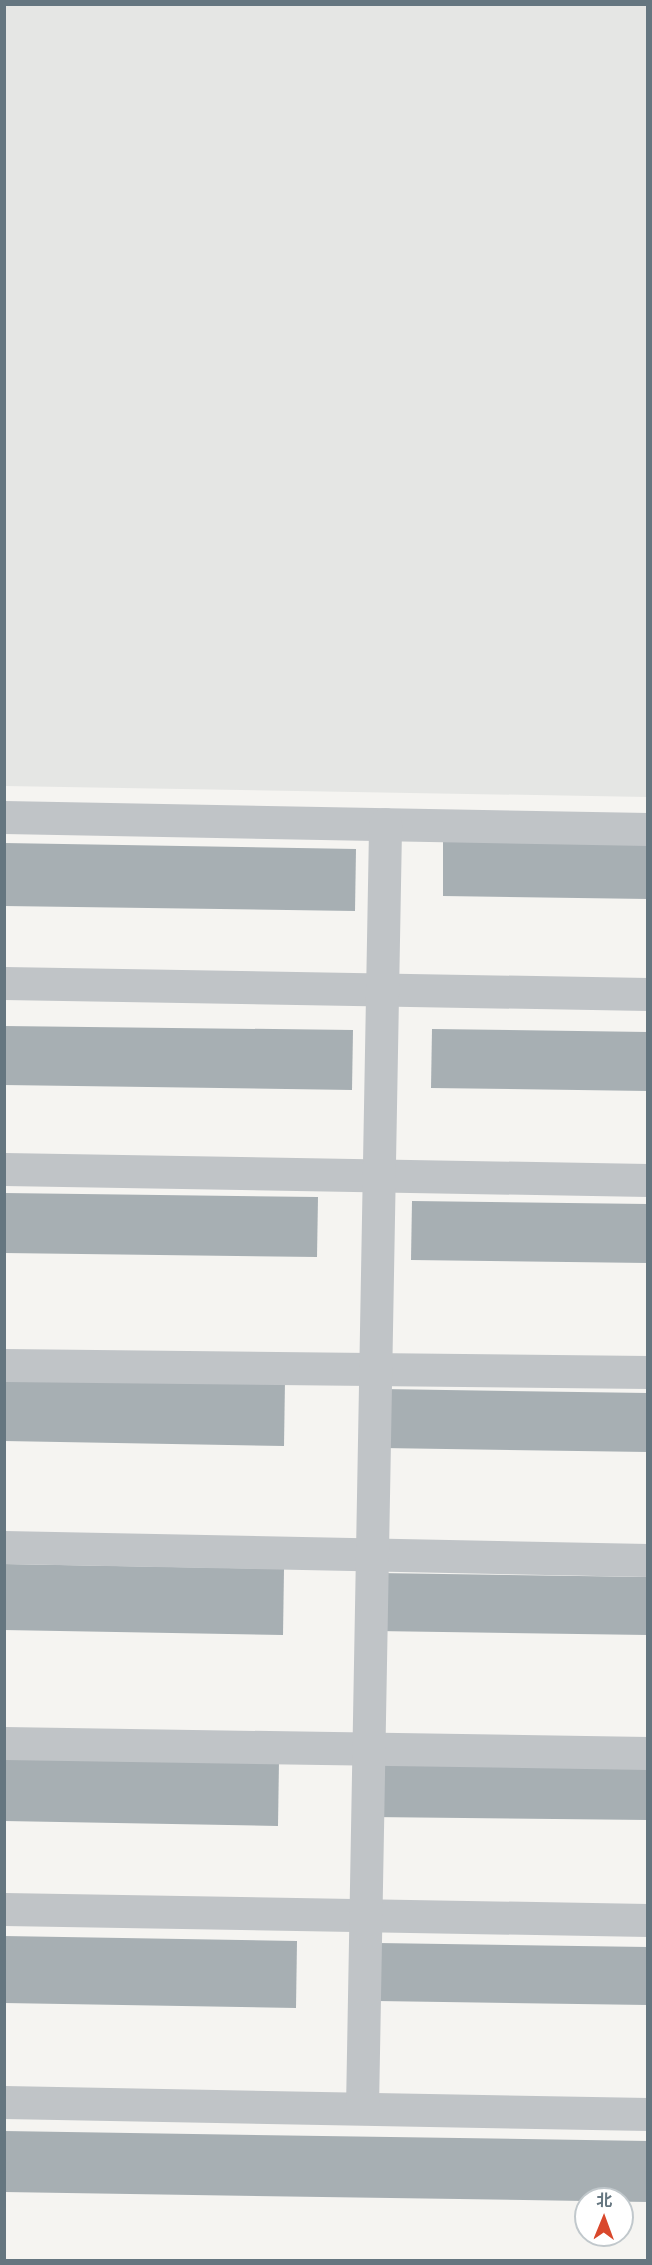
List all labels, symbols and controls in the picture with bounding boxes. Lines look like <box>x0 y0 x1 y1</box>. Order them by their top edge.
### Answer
north arrow <box>574 2187 634 2247</box>
text: 北 <box>596 2191 612 2210</box>

